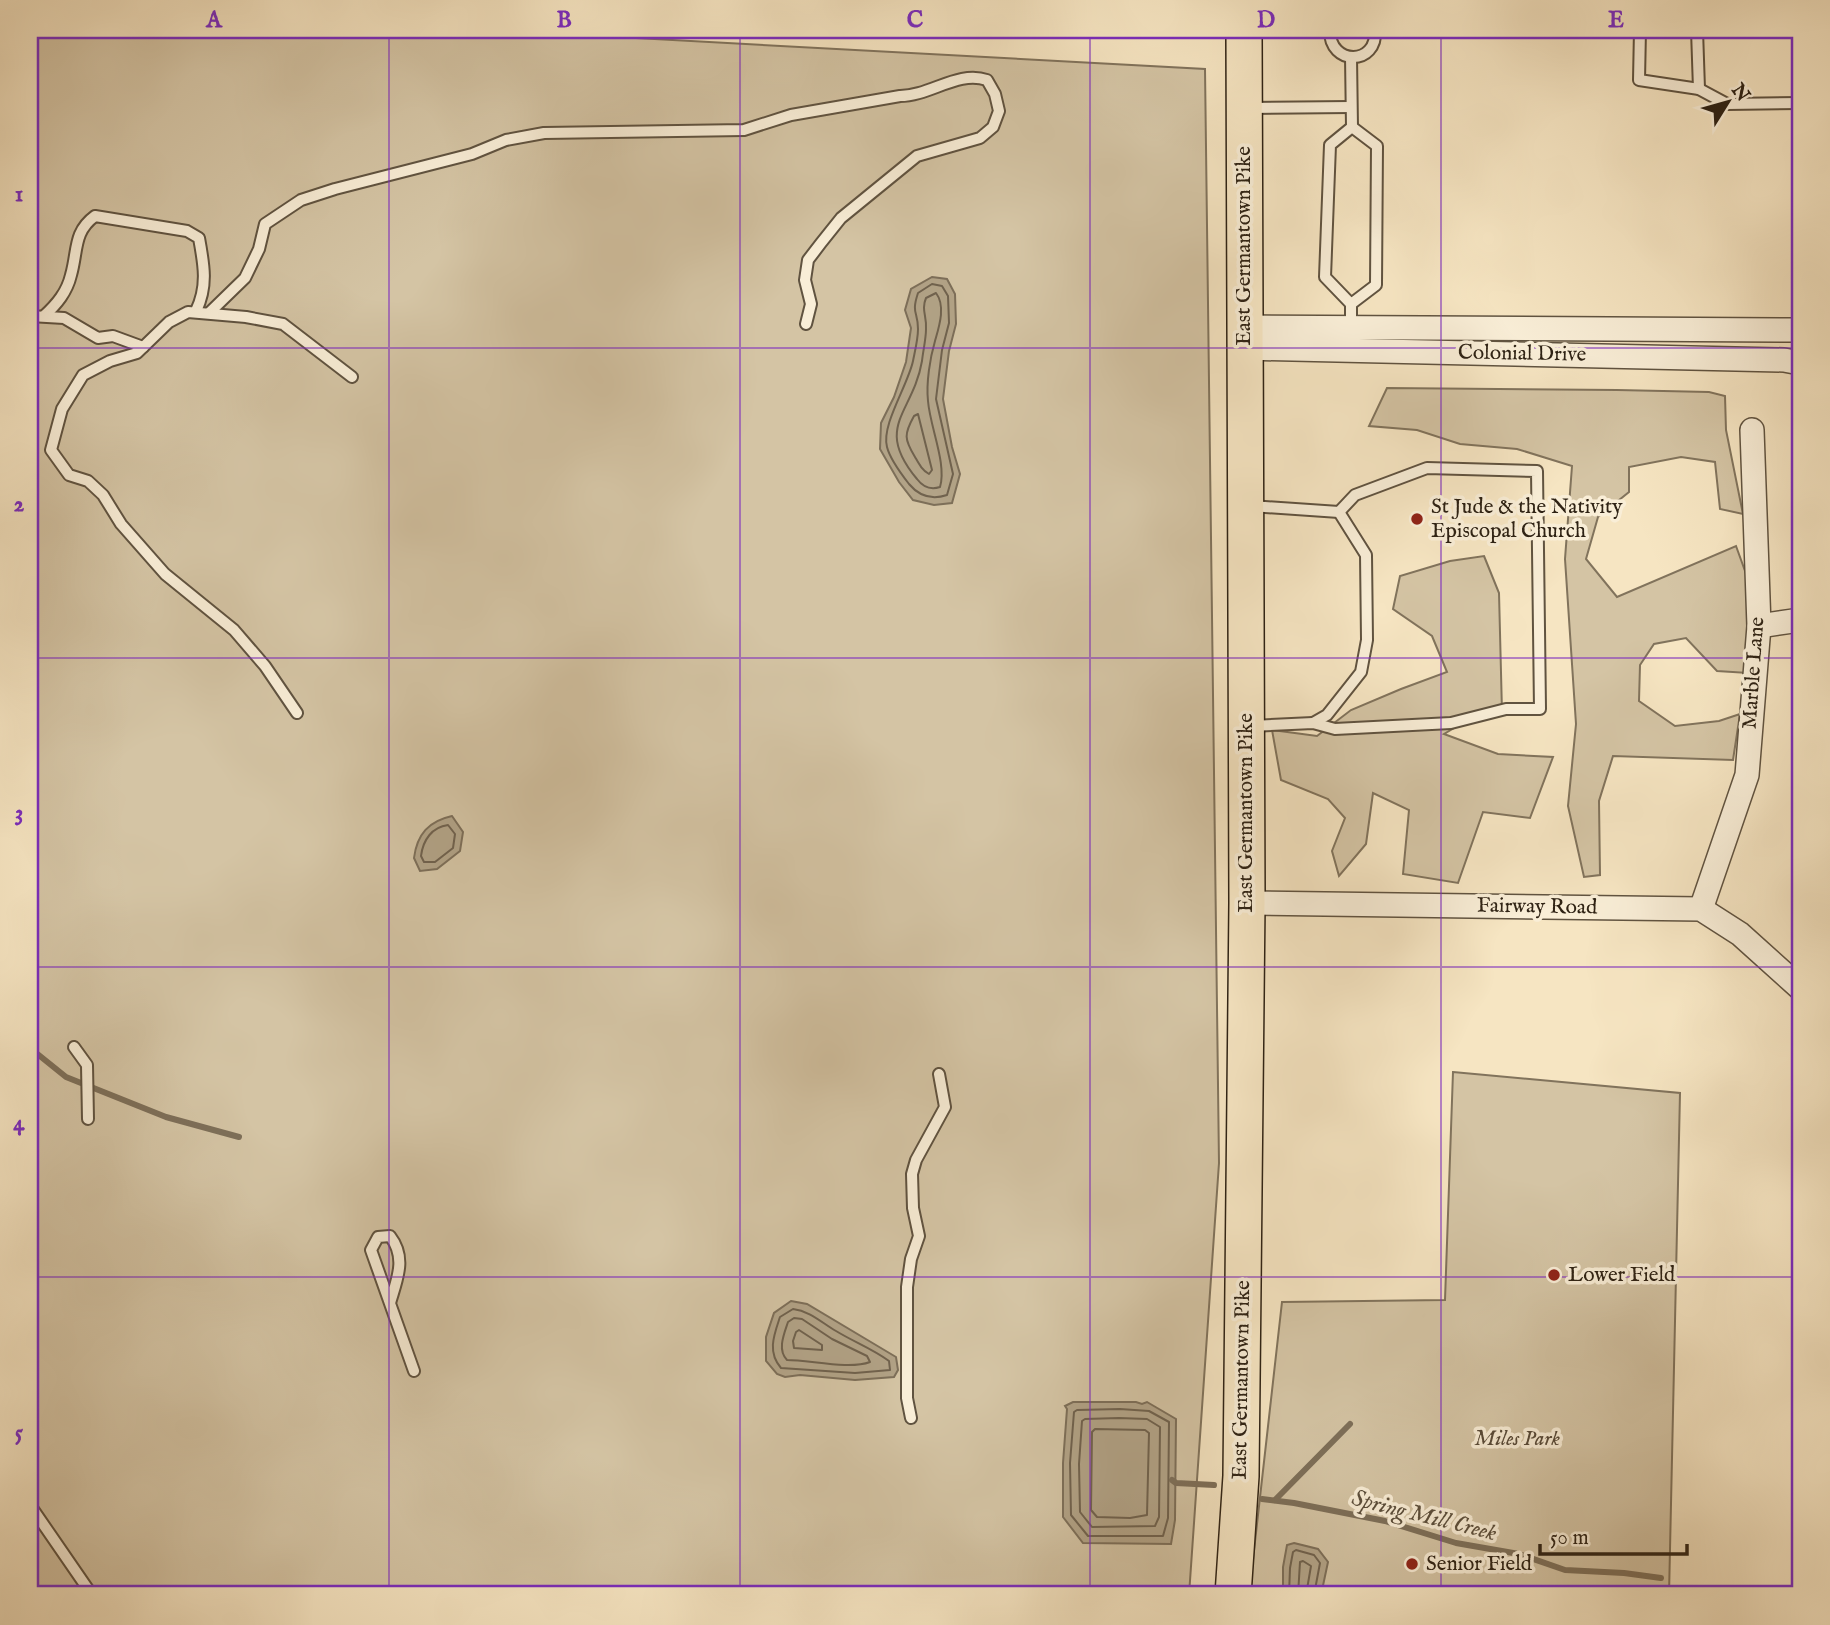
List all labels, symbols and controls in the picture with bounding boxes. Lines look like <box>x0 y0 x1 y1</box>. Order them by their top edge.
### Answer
text: A <box>205 6 223 35</box>
text: B <box>556 6 572 35</box>
text: C <box>907 6 924 35</box>
text: D <box>1257 6 1275 35</box>
text: E <box>1608 6 1624 35</box>
north arrow <box>1694 66 1764 136</box>
text: N <box>1725 78 1755 107</box>
street label: East Germantown Pike <box>1231 146 1258 346</box>
text: 1 <box>15 180 23 209</box>
street label: Colonial Drive <box>1458 339 1587 369</box>
text: 2 <box>14 490 25 519</box>
place label: St Jude & the Nativity Episcopal Church <box>1431 494 1623 545</box>
marker: St Jude & the Nativity Episcopal Church <box>1409 511 1425 527</box>
street label: Marble Lane <box>1737 616 1771 730</box>
street label: East Germantown Pike <box>1233 713 1260 913</box>
text: 3 <box>15 799 23 828</box>
street label: Fairway Road <box>1477 892 1598 922</box>
text: 4 <box>13 1109 25 1138</box>
place label: Lower Field <box>1568 1262 1676 1289</box>
marker: Lower Field <box>1546 1267 1562 1283</box>
street label: East Germantown Pike <box>1227 1280 1257 1480</box>
text: 5 <box>15 1419 24 1448</box>
park label: Miles Park <box>1474 1426 1560 1453</box>
water label: Spring Mill Creek <box>1348 1484 1499 1549</box>
scale bar <box>1540 1513 1686 1557</box>
text: 50 m <box>1550 1525 1589 1552</box>
place label: Senior Field <box>1426 1551 1533 1578</box>
marker: Senior Field <box>1404 1556 1420 1572</box>

